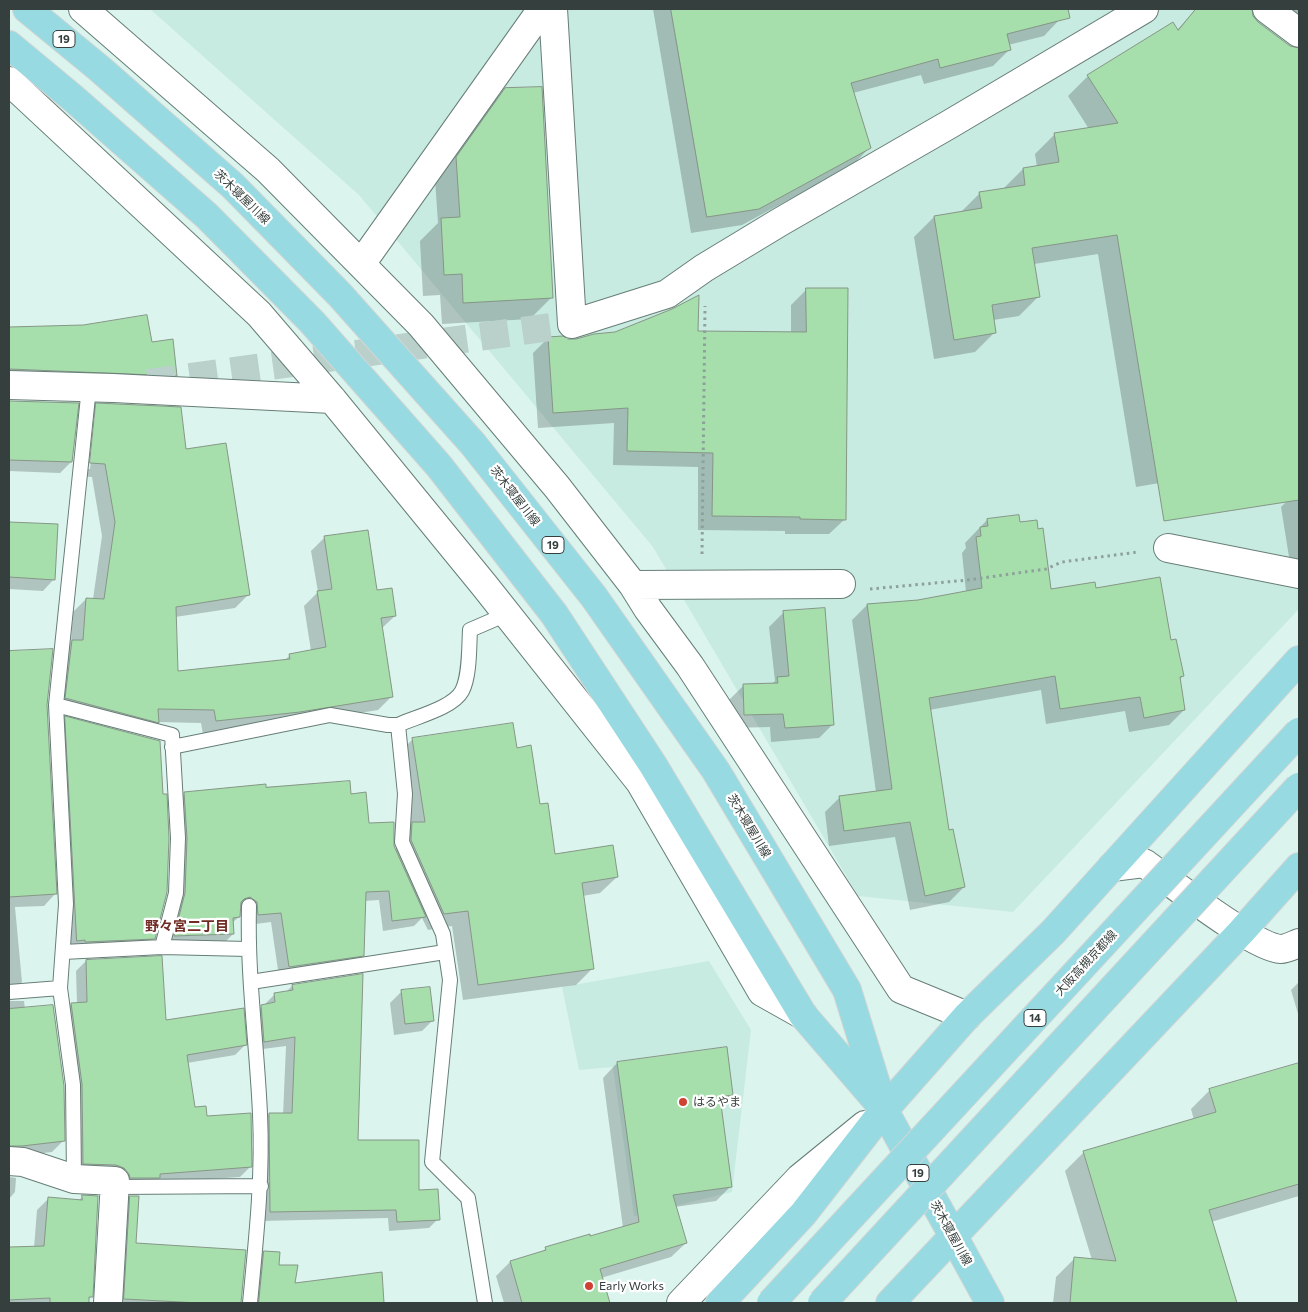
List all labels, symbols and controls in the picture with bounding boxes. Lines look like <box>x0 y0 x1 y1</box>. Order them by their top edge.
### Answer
road number: 19 <box>53 30 75 48</box>
street label: 茨木寝屋川線 <box>211 167 273 227</box>
street label: 茨木寝屋川線 <box>487 463 543 529</box>
road number: 19 <box>542 536 564 554</box>
street label: 茨木寝屋川線 <box>724 791 774 861</box>
district label: 野々宮二丁目 <box>145 918 229 934</box>
street label: 大阪高槻京都線 <box>1052 927 1120 999</box>
road number: 14 <box>1024 1010 1046 1026</box>
place label: はるやま <box>693 1095 741 1109</box>
marker: はるやま <box>677 1096 689 1108</box>
road number: 19 <box>907 1164 929 1182</box>
street label: 茨木寝屋川線 <box>927 1198 975 1268</box>
place label: Early Works <box>599 1279 664 1293</box>
marker: Early Works <box>583 1280 595 1292</box>

